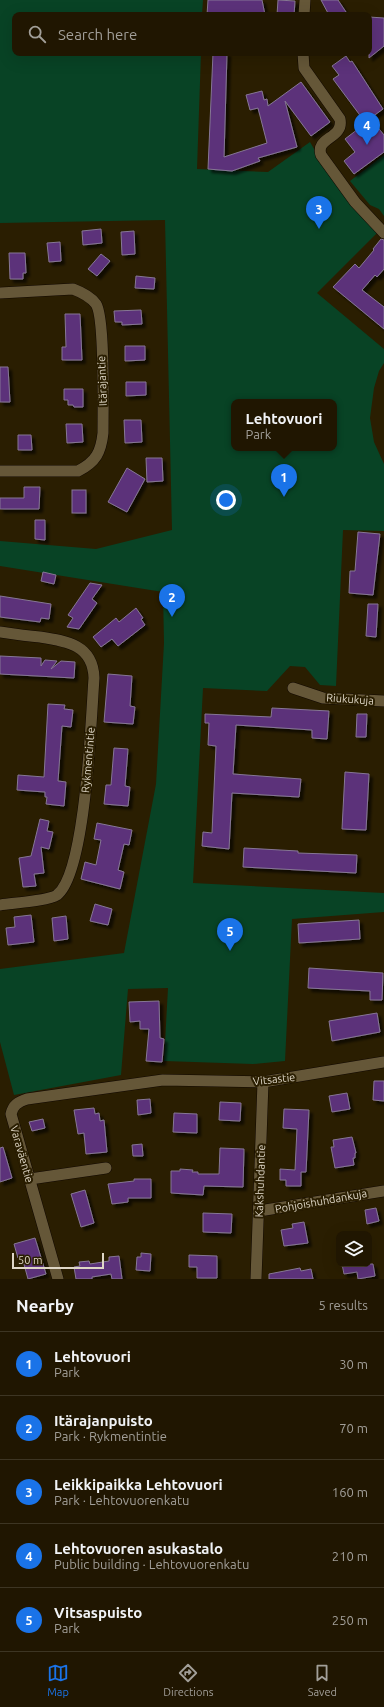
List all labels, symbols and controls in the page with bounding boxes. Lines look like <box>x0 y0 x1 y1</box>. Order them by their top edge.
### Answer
search box <box>12 12 372 56</box>
icon: search <box>26 23 48 45</box>
text: Search here <box>58 26 137 43</box>
pin: 4 <box>354 112 380 145</box>
pin: 3 <box>306 196 332 229</box>
street label: Itärajantie <box>95 356 109 406</box>
popup <box>231 399 337 451</box>
text: Lehtovuori <box>246 410 322 427</box>
text: Park <box>246 427 271 441</box>
pin: 1 <box>271 464 297 497</box>
your location <box>216 490 236 510</box>
pin: 2 <box>159 584 185 617</box>
street label: Riukukuja <box>326 691 374 707</box>
street label: Rykmentintie <box>79 727 97 793</box>
pin: 5 <box>217 918 243 951</box>
street label: Vitsastie <box>252 1071 296 1087</box>
street label: Varaväentie <box>8 1124 36 1184</box>
street label: Kakshuhdantie <box>253 1144 267 1218</box>
street label: Pohjoishuhdankuja <box>274 1187 368 1215</box>
map controls <box>336 1231 372 1267</box>
button: layers <box>336 1231 372 1267</box>
scale bar <box>12 1251 104 1270</box>
text: 50 m <box>18 1254 42 1266</box>
text: Nearby <box>16 1296 74 1315</box>
text: 5 results <box>318 1298 368 1312</box>
text: Lehtovuori <box>54 1348 131 1365</box>
text: 1 <box>25 1357 33 1371</box>
text: 30 m <box>339 1357 368 1371</box>
text: Park <box>54 1365 80 1379</box>
text: Itärajanpuisto <box>54 1412 153 1429</box>
text: 2 <box>25 1421 33 1435</box>
text: 70 m <box>339 1421 368 1435</box>
text: Park · Rykmentintie <box>54 1429 167 1443</box>
text: Leikkipaikka Lehtovuori <box>54 1476 223 1493</box>
text: 3 <box>25 1485 33 1499</box>
text: 160 m <box>332 1485 368 1499</box>
text: Park · Lehtovuorenkatu <box>54 1493 190 1507</box>
text: Lehtovuoren asukastalo <box>54 1540 223 1557</box>
text: 4 <box>25 1549 33 1563</box>
text: 210 m <box>332 1549 368 1563</box>
text: Public building · Lehtovuorenkatu <box>54 1557 249 1571</box>
text: Vitsaspuisto <box>54 1604 142 1621</box>
text: 5 <box>25 1613 33 1627</box>
text: 250 m <box>332 1613 368 1627</box>
text: Park <box>54 1621 80 1635</box>
tab: Map <box>47 1662 69 1698</box>
tab: Directions <box>163 1662 213 1698</box>
tab: Saved <box>308 1662 337 1698</box>

